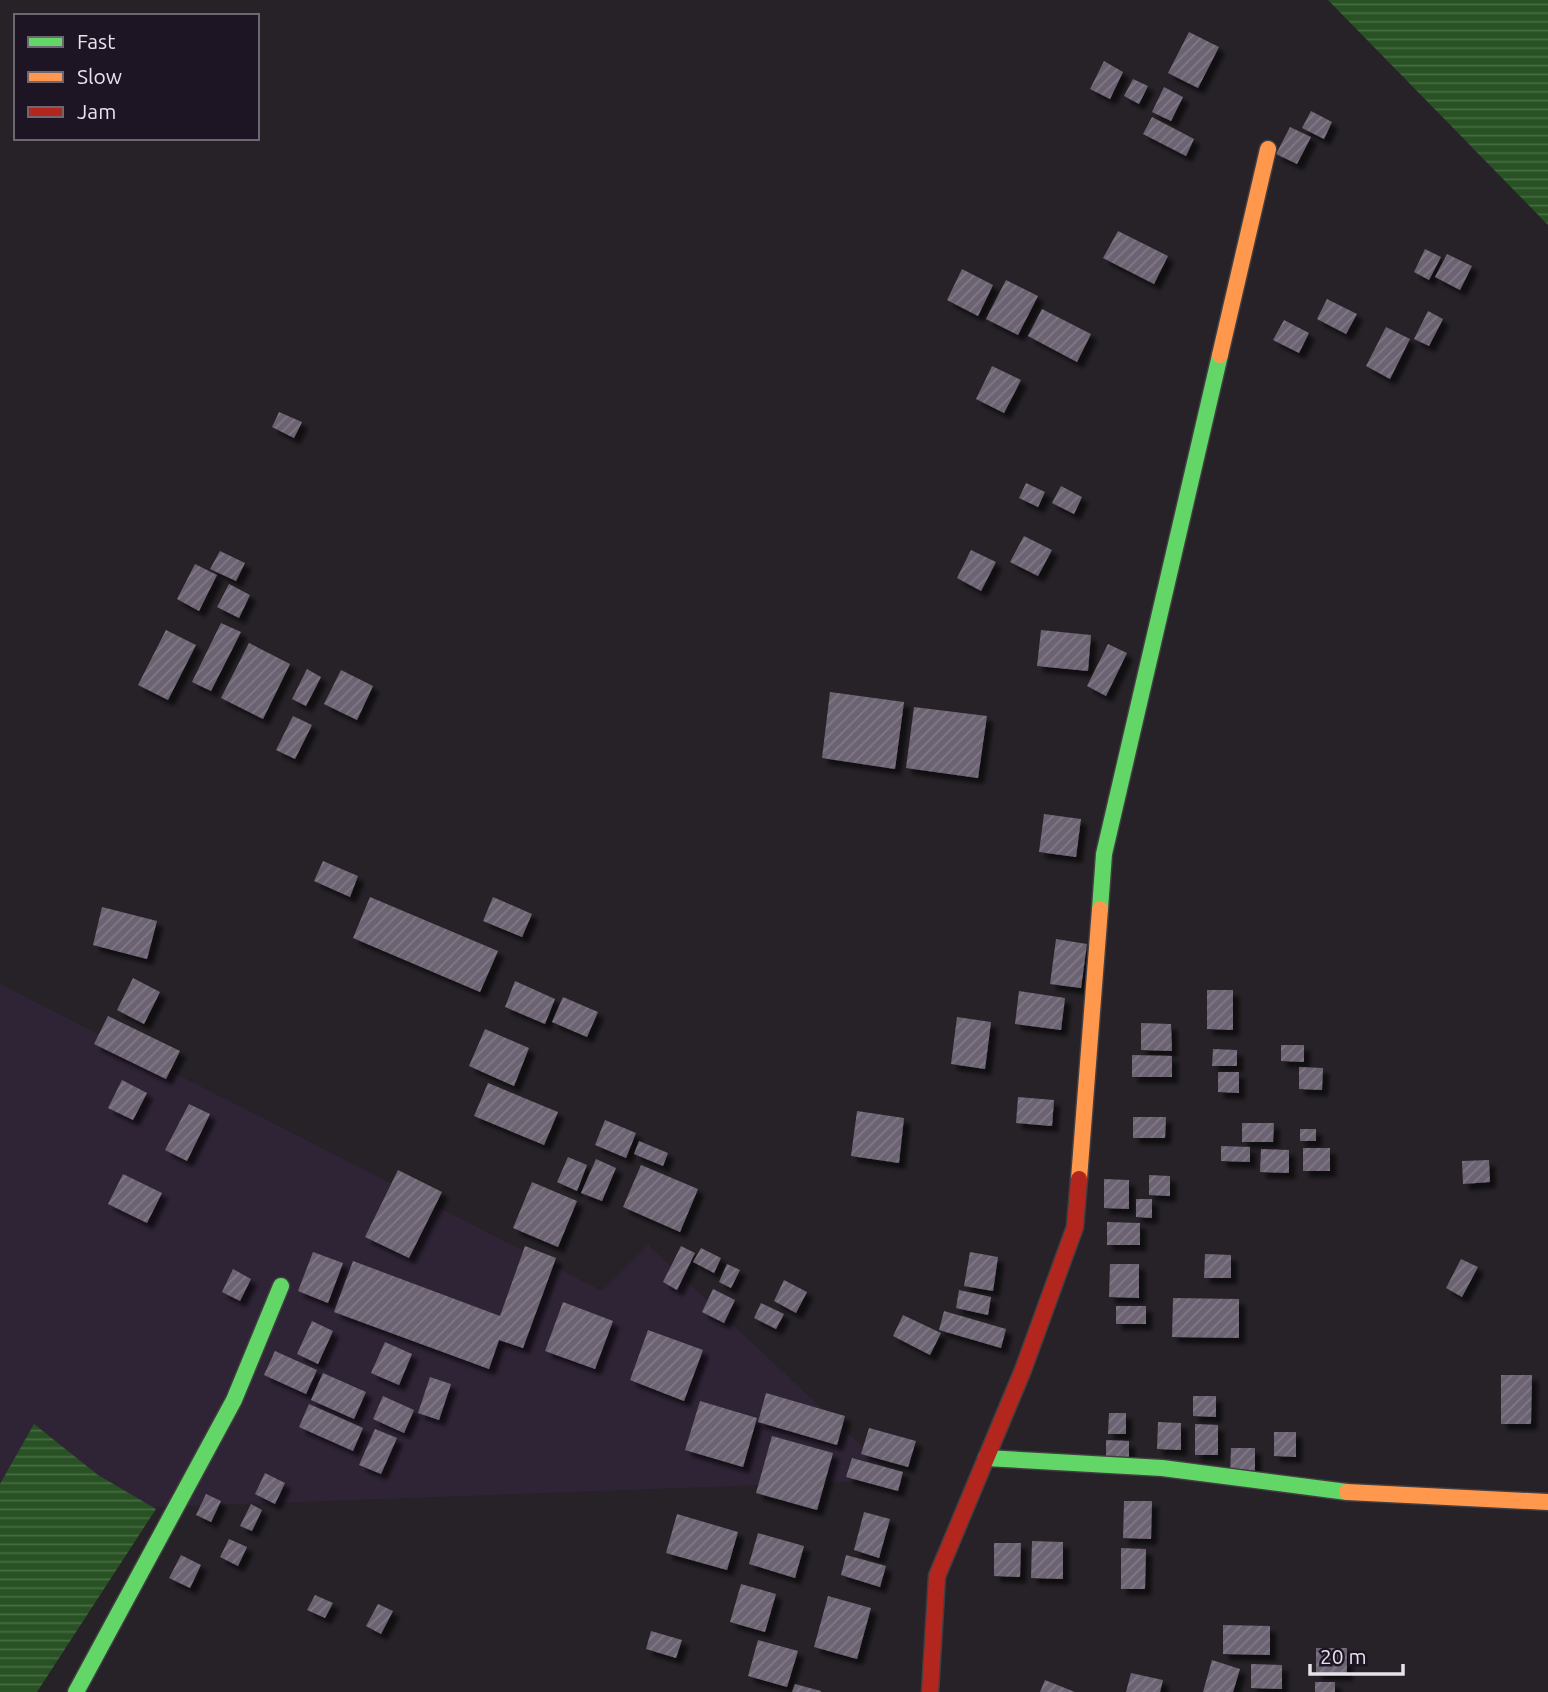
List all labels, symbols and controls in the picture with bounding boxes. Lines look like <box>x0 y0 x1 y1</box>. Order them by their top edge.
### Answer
legend <box>14 14 259 140</box>
text: Fast <box>77 29 115 53</box>
text: Slow <box>77 64 122 88</box>
text: Jam <box>77 99 116 123</box>
scale bar <box>1310 1632 1403 1676</box>
text: 20 m <box>1320 1644 1367 1668</box>

